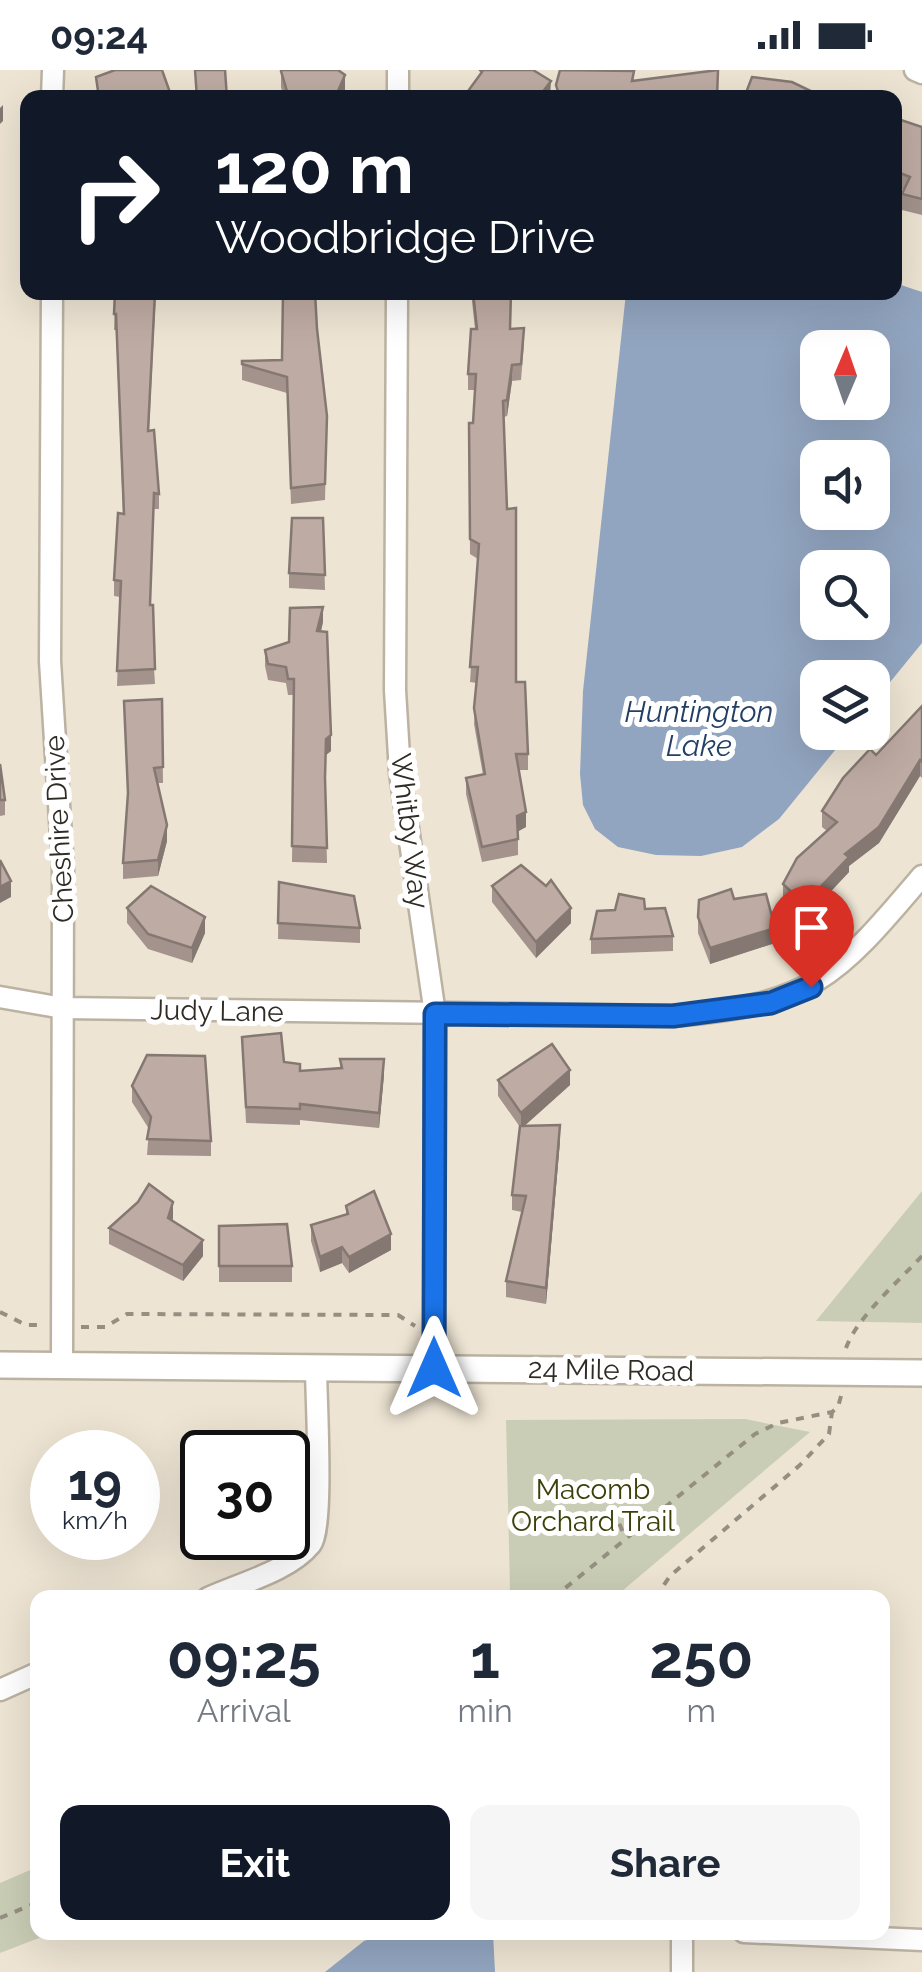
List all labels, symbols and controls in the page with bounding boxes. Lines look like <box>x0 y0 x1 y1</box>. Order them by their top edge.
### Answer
text: 09:24 <box>50 13 148 58</box>
text: 120 m <box>215 127 414 209</box>
icon: right <box>50 130 180 260</box>
text: Woodbridge Drive <box>215 211 595 264</box>
north arrow <box>800 330 890 420</box>
map controls <box>800 330 890 750</box>
button: sound <box>800 440 890 530</box>
button: search <box>800 550 890 640</box>
button: layers <box>800 660 890 750</box>
water label: Huntington Lake <box>625 694 773 763</box>
street label: Cheshire Drive <box>38 734 80 924</box>
street label: Whitby Way <box>384 751 436 911</box>
pin <box>769 885 854 988</box>
icon: arrive <box>784 900 839 955</box>
street label: Judy Lane <box>150 993 284 1029</box>
position arrow <box>382 1316 486 1420</box>
street label: 24 Mile Road <box>528 1352 694 1388</box>
speed limit sign: 30 <box>180 1430 310 1560</box>
text: 19 <box>68 1453 122 1512</box>
park label: Macomb Orchard Trail <box>511 1473 675 1538</box>
text: km/h <box>62 1505 128 1535</box>
text: 09:25 <box>167 1622 321 1692</box>
text: 1 <box>470 1622 500 1692</box>
text: 250 <box>649 1622 753 1692</box>
text: Arrival <box>197 1692 291 1729</box>
text: min <box>458 1692 513 1729</box>
text: m <box>687 1692 716 1729</box>
button: Exit <box>60 1805 450 1920</box>
button: Share <box>470 1805 860 1920</box>

